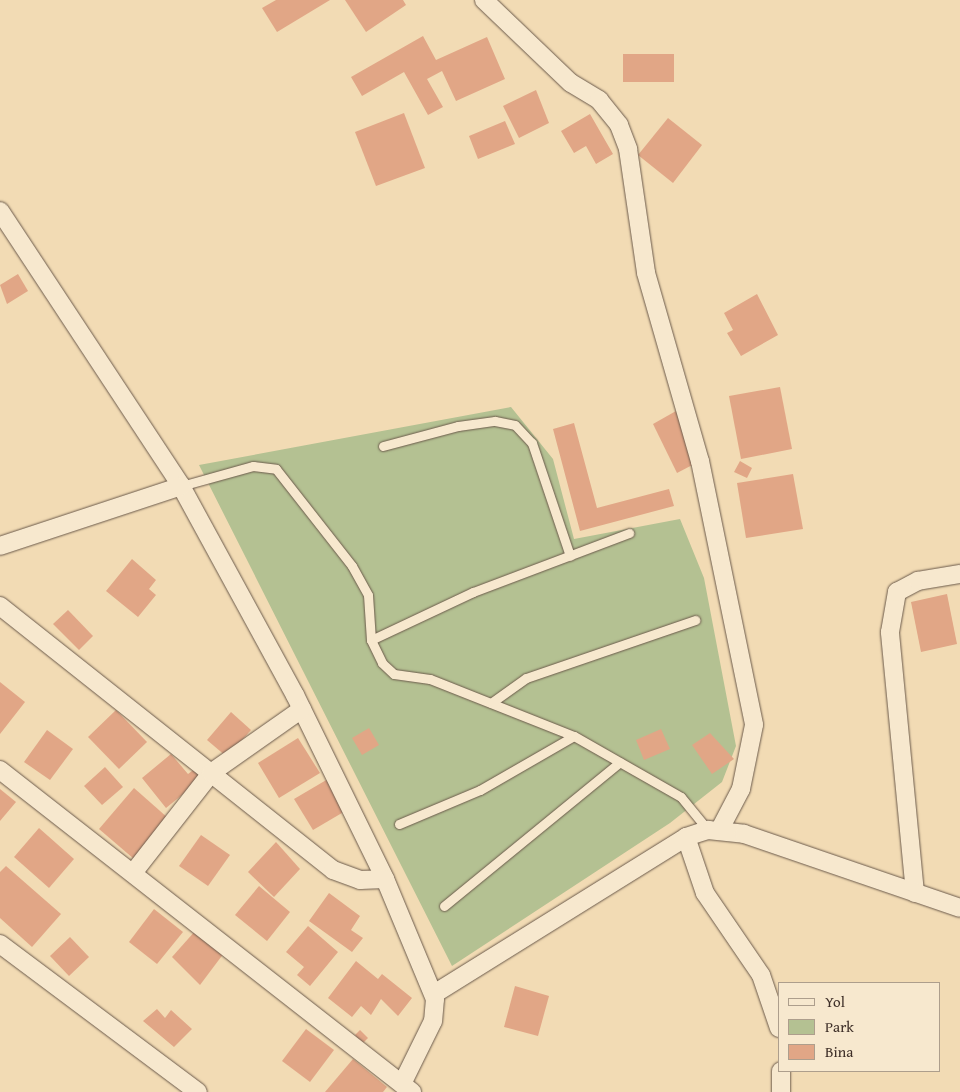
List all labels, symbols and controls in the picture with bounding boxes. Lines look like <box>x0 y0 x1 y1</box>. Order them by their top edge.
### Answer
legend <box>778 982 940 1072</box>
text: Yol <box>825 991 845 1012</box>
text: Park <box>825 1016 854 1037</box>
text: Bina <box>825 1041 853 1062</box>

